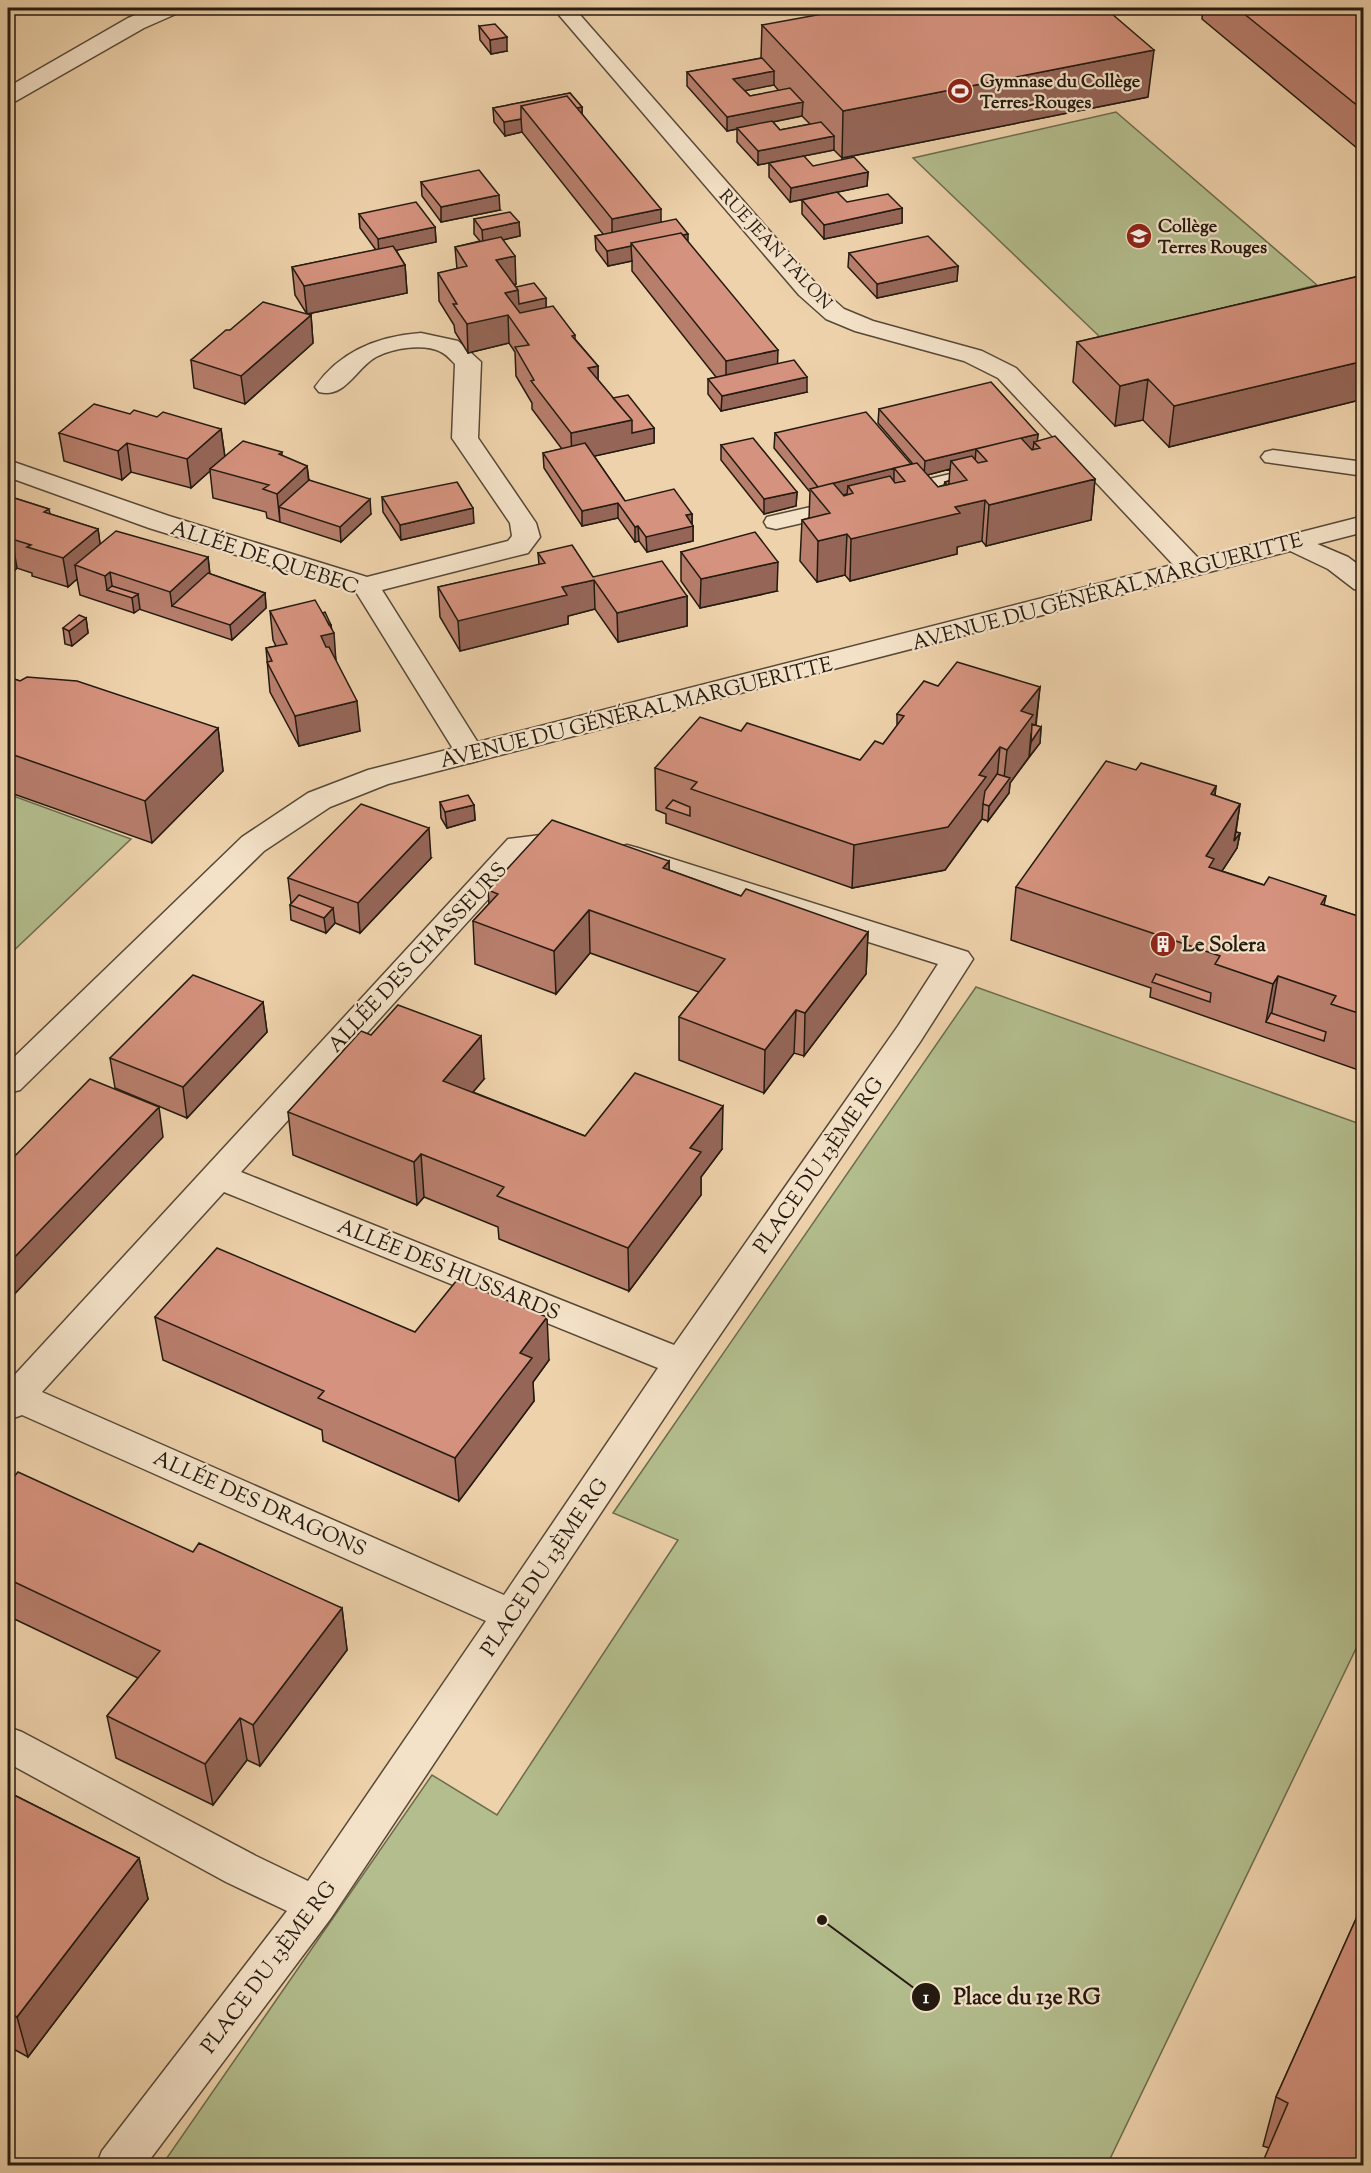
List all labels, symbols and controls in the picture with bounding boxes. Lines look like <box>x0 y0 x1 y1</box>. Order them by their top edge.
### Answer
place label: Gymnase du Collège Terres-Rouges <box>980 70 1141 117</box>
sports icon: Gymnase du Collège Terres-Rouges <box>945 76 975 106</box>
street label: RUE JEAN TALON <box>712 184 837 316</box>
place label: Collège Terres Rouges <box>1158 215 1267 262</box>
school or university icon: Collège Terres Rouges <box>1124 221 1154 251</box>
street label: ALLÉE DE QUEBEC <box>166 514 362 603</box>
street label: AVENUE DU GÉNÉRAL MARGUERITTE <box>909 526 1307 660</box>
street label: AVENUE DU GÉNÉRAL MARGUERITTE <box>437 651 836 777</box>
street label: ALLÉE DES CHASSEURS <box>322 856 515 1060</box>
building icon: Le Solera <box>1148 929 1178 959</box>
place label: Le Solera <box>1182 931 1266 961</box>
street label: PLACE DU 13ÈME RG <box>747 1072 892 1260</box>
street label: ALLÉE DES HUSSARDS <box>332 1212 564 1329</box>
street label: ALLÉE DES DRAGONS <box>148 1444 370 1565</box>
street label: PLACE DU 13ÈME RG <box>475 1473 617 1663</box>
street label: PLACE DU 13ÈME RG <box>195 1876 345 2061</box>
callout: Place du 13e RG <box>911 1977 1113 2017</box>
text: Place du 13e RG <box>953 1983 1101 2015</box>
text: 1 <box>923 1986 930 2012</box>

